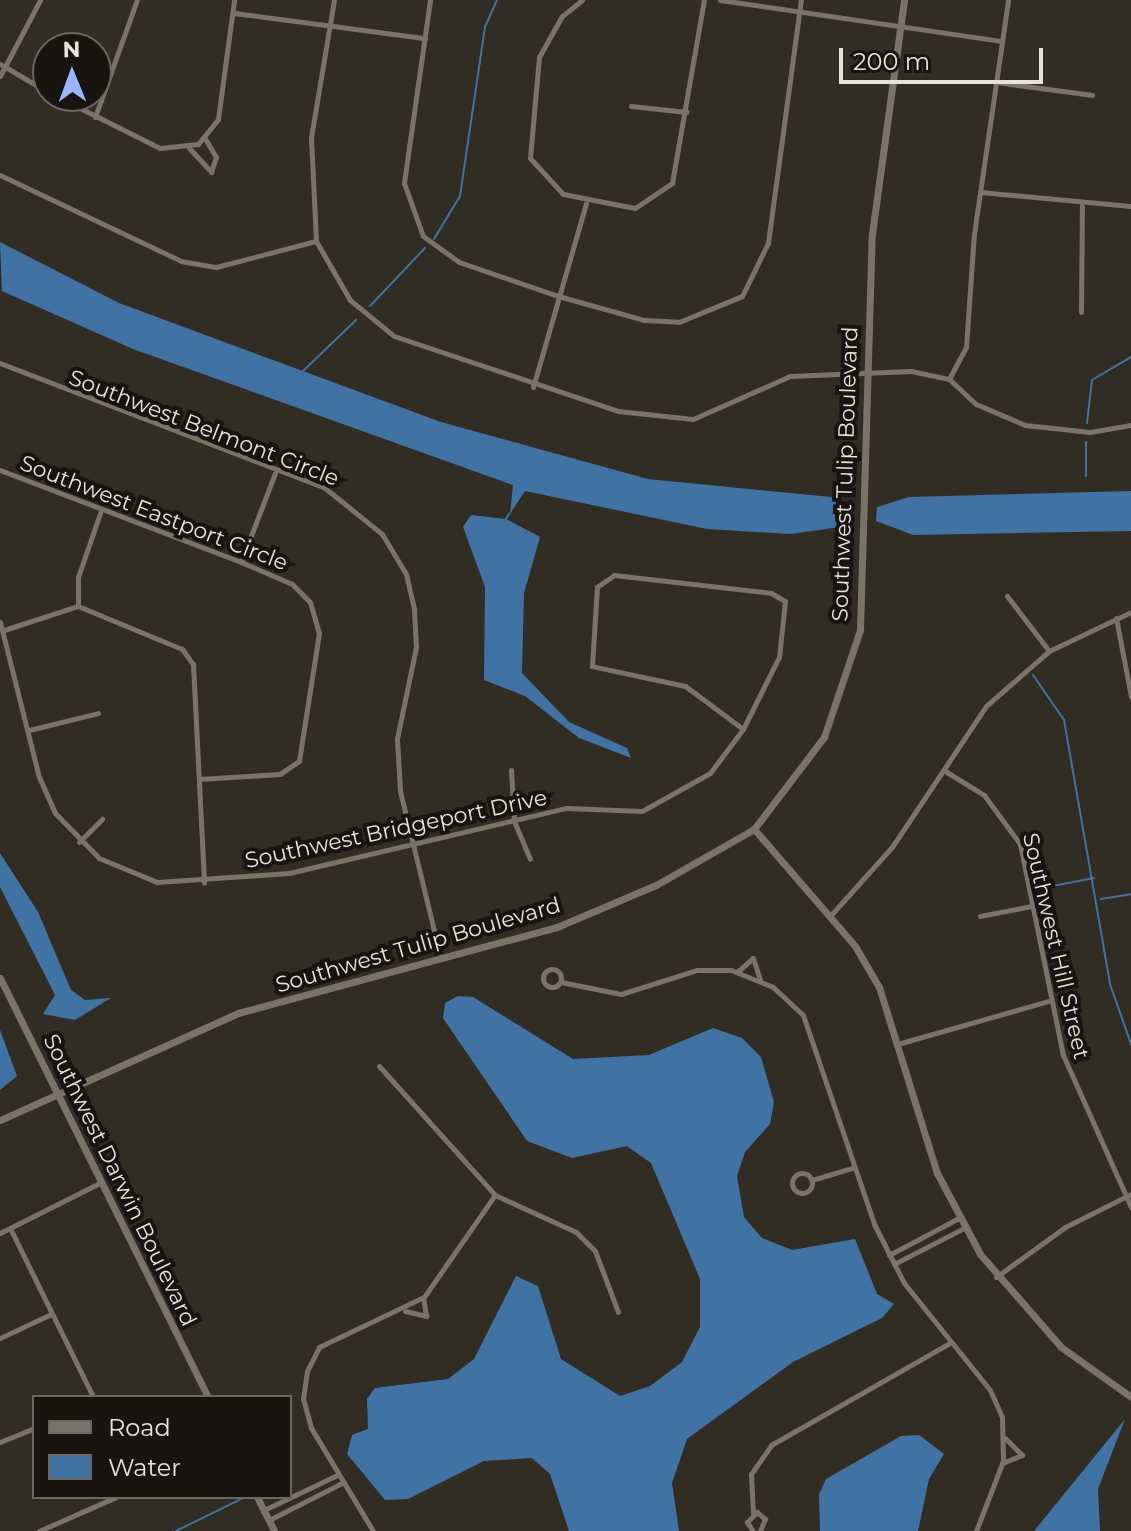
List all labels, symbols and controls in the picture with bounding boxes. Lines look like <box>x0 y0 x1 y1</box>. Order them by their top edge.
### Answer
north arrow <box>32 32 112 112</box>
scale bar <box>843 32 1047 82</box>
text: N <box>62 36 81 63</box>
text: 200 m <box>853 47 930 76</box>
street label: Southwest Tulip Boulevard <box>827 326 863 622</box>
street label: Southwest Belmont Circle <box>65 364 343 492</box>
street label: Southwest Eastport Circle <box>16 450 292 576</box>
street label: Southwest Bridgeport Drive <box>243 784 549 874</box>
street label: Southwest Hill Street <box>1017 830 1095 1062</box>
street label: Southwest Tulip Boulevard <box>273 892 563 998</box>
street label: Southwest Darwin Boulevard <box>38 1030 202 1330</box>
legend <box>32 1395 292 1499</box>
text: Road <box>108 1413 171 1442</box>
text: Water <box>108 1453 181 1482</box>

